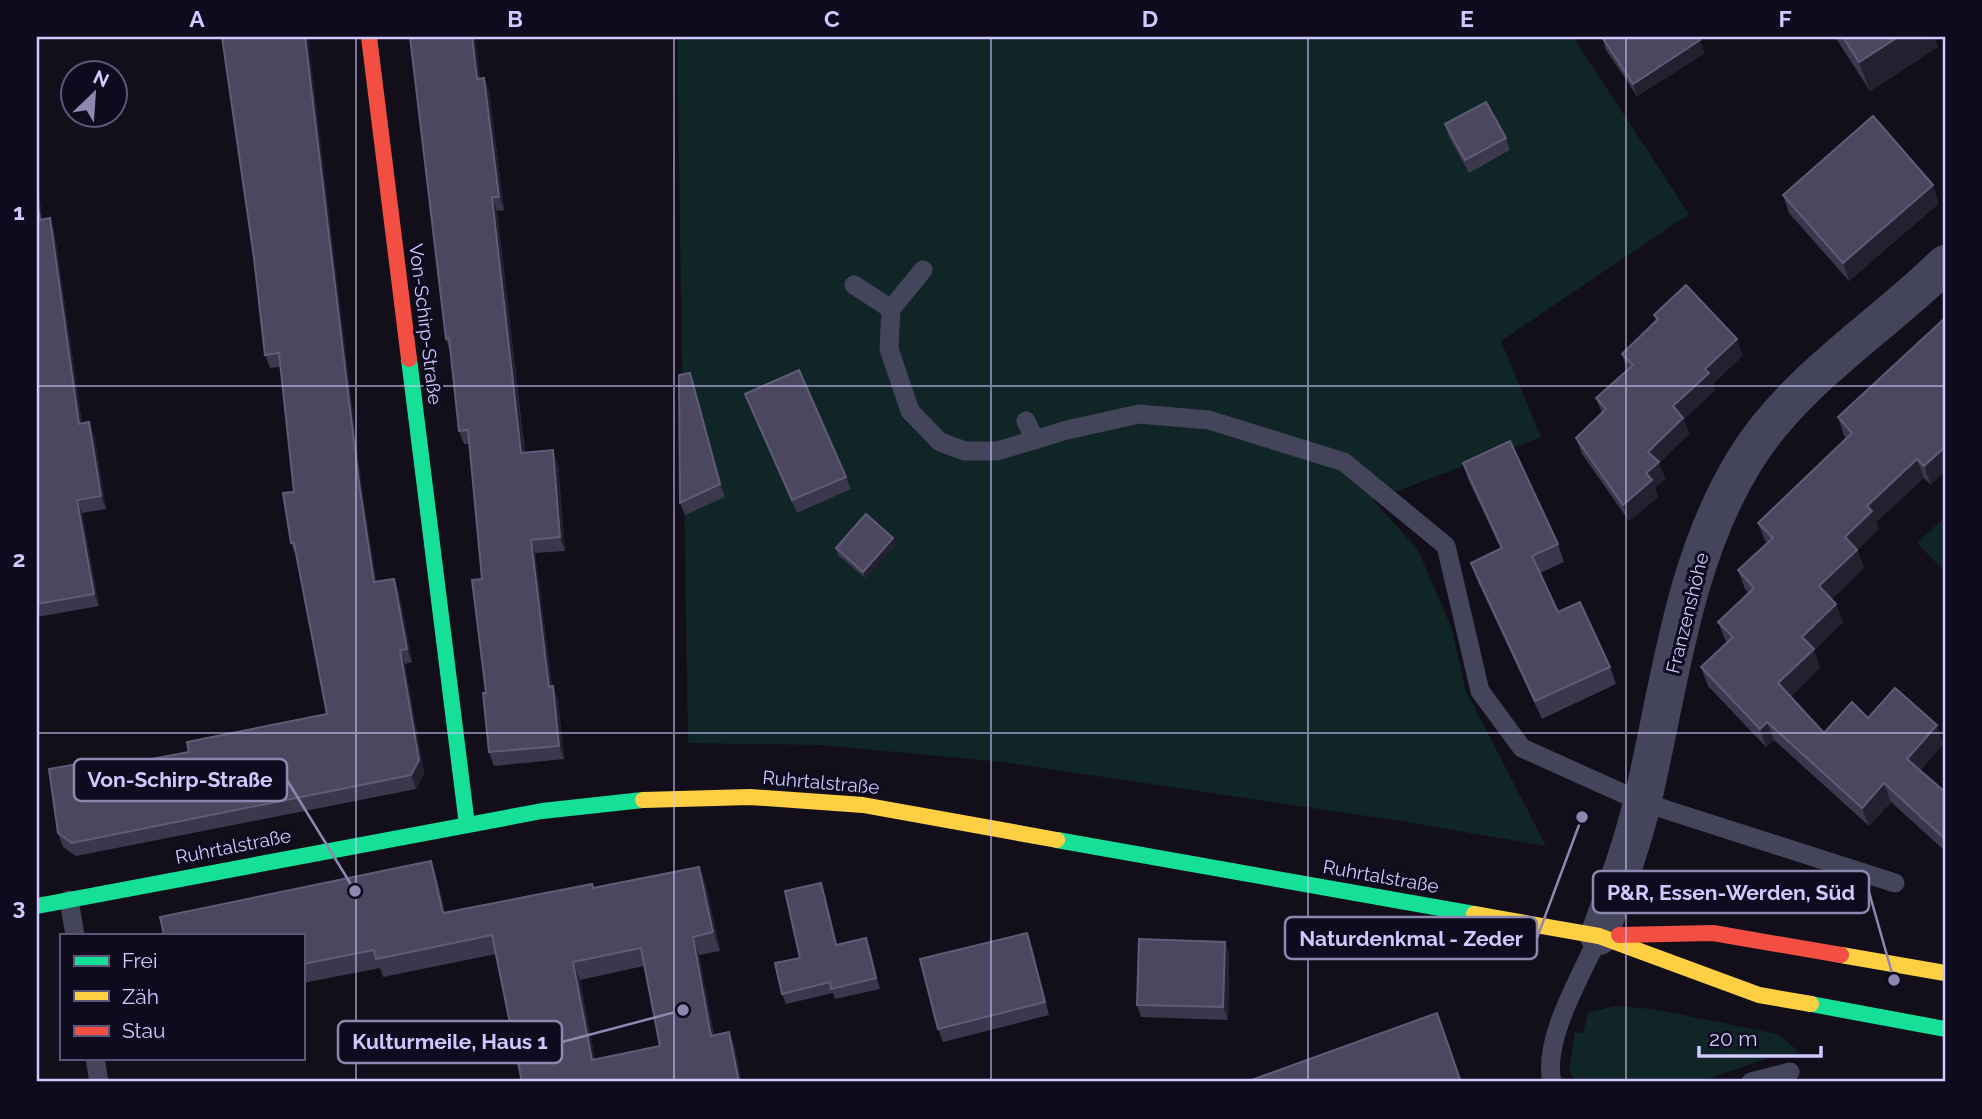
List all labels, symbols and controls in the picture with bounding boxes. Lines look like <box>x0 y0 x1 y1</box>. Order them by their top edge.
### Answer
text: A <box>189 5 205 32</box>
text: B <box>507 5 523 32</box>
text: C <box>824 5 840 32</box>
text: D <box>1142 5 1158 32</box>
text: E <box>1460 5 1474 32</box>
text: F <box>1778 5 1792 32</box>
north arrow <box>60 60 130 130</box>
text: N <box>90 66 112 92</box>
text: 1 <box>13 198 25 225</box>
street label: Von-Schirp-Straße <box>405 242 447 406</box>
text: 2 <box>13 545 25 572</box>
street label: Franzenshöhe <box>1661 550 1713 676</box>
callout: Von-Schirp-Straße <box>74 759 287 801</box>
street label: Ruhrtalstraße <box>762 766 880 798</box>
text: Von-Schirp-Straße <box>87 767 273 792</box>
street label: Ruhrtalstraße <box>173 824 293 868</box>
street label: Ruhrtalstraße <box>1321 855 1441 897</box>
callout: P&R, Essen-Werden, Süd <box>1593 871 1869 913</box>
text: P&R, Essen-Werden, Süd <box>1607 880 1855 905</box>
text: 3 <box>13 893 25 920</box>
callout: Naturdenkmal - Zeder <box>1285 917 1537 959</box>
text: Naturdenkmal - Zeder <box>1299 926 1523 951</box>
legend <box>60 934 304 1060</box>
text: Frei <box>122 948 158 973</box>
text: Zäh <box>122 984 159 1009</box>
scale bar <box>1699 1014 1821 1058</box>
text: Stau <box>122 1018 166 1043</box>
callout: Kulturmeile, Haus 1 <box>338 1021 562 1063</box>
text: 20 m <box>1709 1026 1757 1051</box>
text: Kulturmeile, Haus 1 <box>352 1029 548 1054</box>

